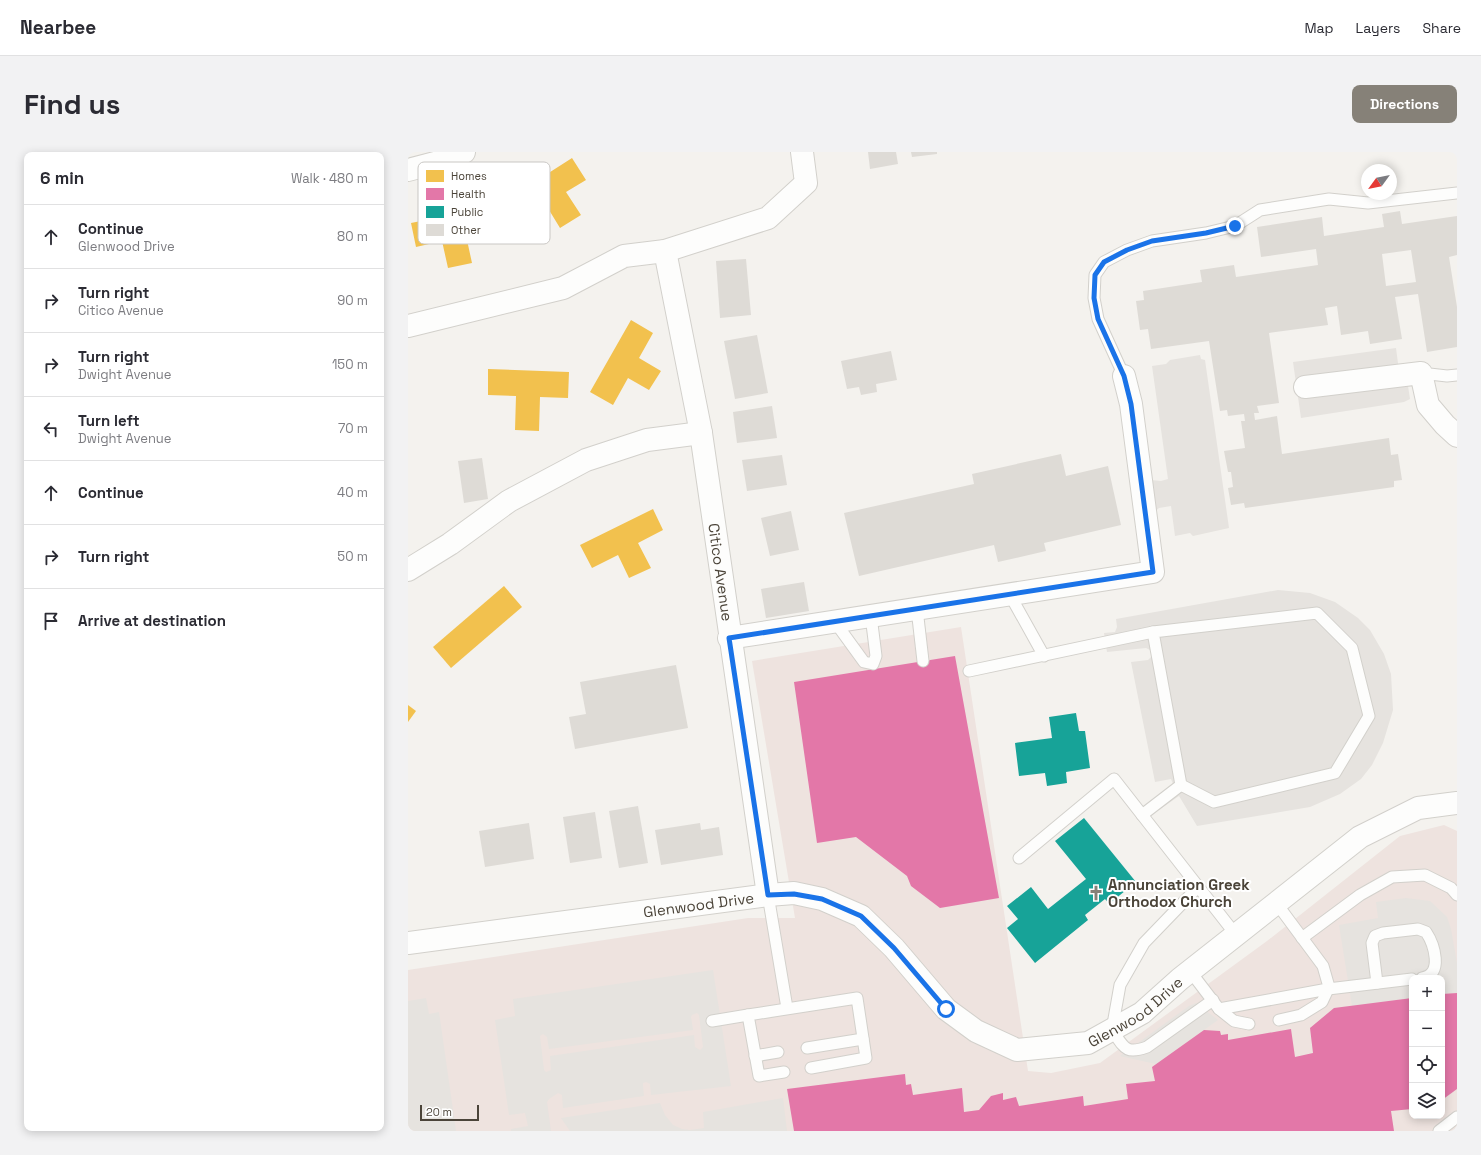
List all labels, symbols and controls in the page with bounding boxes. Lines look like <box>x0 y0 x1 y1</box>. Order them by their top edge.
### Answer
text: Nearbee <box>20 15 96 40</box>
text: Map <box>1304 19 1334 37</box>
text: Layers <box>1356 19 1400 37</box>
text: Share <box>1422 19 1461 37</box>
button: Directions <box>1352 85 1457 123</box>
text: Find us <box>24 86 121 122</box>
legend <box>418 162 550 244</box>
north arrow <box>1361 164 1397 200</box>
text: 6 min <box>40 167 84 189</box>
text: Homes <box>451 169 487 183</box>
text: Walk · 480 m <box>291 170 368 187</box>
text: Health <box>451 187 486 201</box>
text: Public <box>451 205 483 219</box>
route end <box>1226 217 1244 235</box>
text: Continue <box>78 219 144 238</box>
text: Other <box>451 223 481 237</box>
icon: ahead <box>40 226 62 248</box>
text: 80 m <box>337 228 368 245</box>
text: Glenwood Drive <box>78 238 175 255</box>
text: Turn right <box>78 283 149 302</box>
icon: right <box>40 290 62 312</box>
text: 90 m <box>337 292 368 309</box>
text: Citico Avenue <box>78 302 164 319</box>
text: Turn right <box>78 347 149 366</box>
icon: right <box>40 354 62 376</box>
text: 150 m <box>332 356 368 373</box>
text: Dwight Avenue <box>78 366 171 383</box>
text: Turn left <box>78 411 140 430</box>
icon: left <box>40 418 62 440</box>
text: 70 m <box>338 420 368 437</box>
text: Dwight Avenue <box>78 430 171 447</box>
icon: ahead <box>40 482 62 504</box>
text: Continue <box>78 483 144 502</box>
text: 40 m <box>337 484 368 501</box>
street label: Citico Avenue <box>705 522 738 622</box>
icon: right <box>40 546 62 568</box>
text: Turn right <box>78 547 149 566</box>
text: 50 m <box>337 548 368 565</box>
icon: arrive <box>40 610 62 632</box>
text: Arrive at destination <box>78 611 226 630</box>
place label: Annunciation Greek Orthodox Church <box>1108 875 1250 911</box>
church icon: Annunciation Greek Orthodox Church <box>1087 884 1105 902</box>
street label: Glenwood Drive <box>642 887 755 921</box>
street label: Glenwood Drive <box>1084 972 1186 1051</box>
map controls <box>1409 975 1445 1119</box>
button: + <box>1409 975 1445 1011</box>
route start <box>937 1000 955 1018</box>
button: − <box>1409 1011 1445 1047</box>
button: locate <box>1409 1047 1445 1083</box>
button: layers <box>1409 1083 1445 1119</box>
scale bar <box>420 1103 479 1122</box>
text: 20 m <box>426 1105 452 1119</box>

